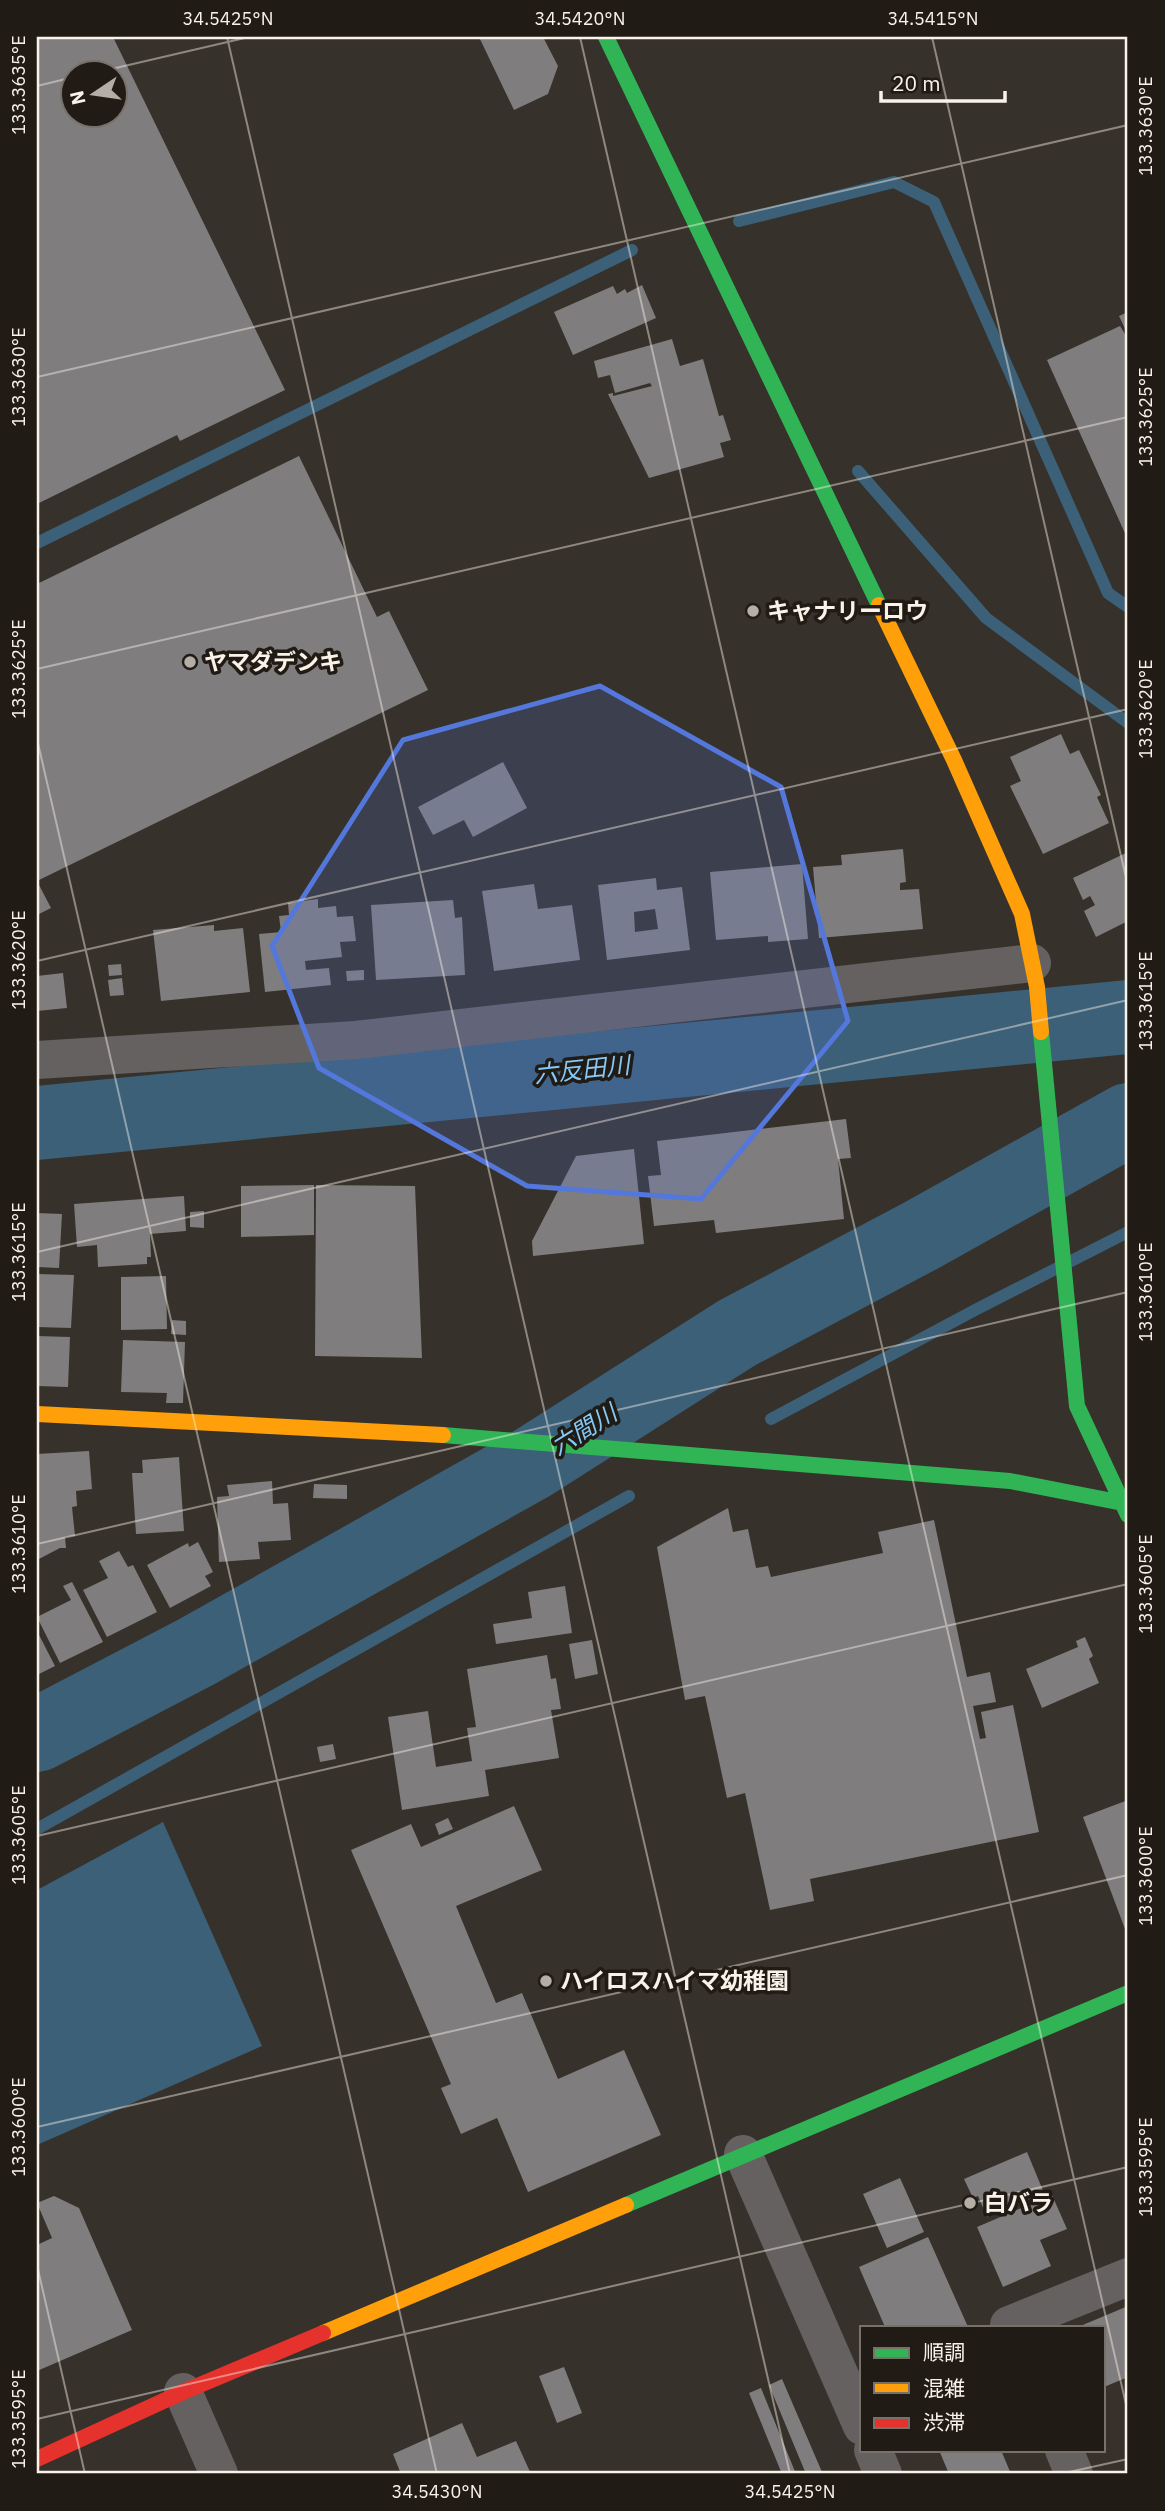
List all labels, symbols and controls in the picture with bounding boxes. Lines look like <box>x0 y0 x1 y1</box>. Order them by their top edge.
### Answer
text: 34.5425°N <box>183 7 273 30</box>
text: 34.5420°N <box>535 7 625 30</box>
text: 34.5415°N <box>888 7 978 30</box>
text: 133.3635°E <box>7 35 30 135</box>
north arrow <box>60 60 130 130</box>
scale bar <box>881 60 1006 104</box>
text: 20 m <box>892 69 941 97</box>
text: 133.3630°E <box>1134 76 1157 176</box>
text: N <box>64 88 91 107</box>
text: 133.3630°E <box>7 327 30 427</box>
text: 133.3625°E <box>1134 367 1157 467</box>
place label: キャナリーロウ <box>767 595 928 625</box>
marker: キャナリーロウ <box>745 603 761 619</box>
text: 133.3625°E <box>7 619 30 719</box>
place label: ヤマダデンキ <box>204 646 342 676</box>
marker: ヤマダデンキ <box>182 654 198 670</box>
text: 133.3620°E <box>1134 659 1157 759</box>
text: 133.3620°E <box>7 910 30 1010</box>
text: 133.3615°E <box>1134 951 1157 1051</box>
water label: 六反田川 <box>532 1048 634 1090</box>
text: 133.3615°E <box>7 1202 30 1302</box>
text: 133.3610°E <box>1134 1242 1157 1342</box>
water label: 六間川 <box>544 1395 625 1462</box>
text: 133.3610°E <box>7 1494 30 1594</box>
text: 133.3605°E <box>1134 1534 1157 1634</box>
text: 133.3605°E <box>7 1785 30 1885</box>
text: 133.3600°E <box>1134 1826 1157 1926</box>
place label: ハイロスハイマ幼稚園 <box>560 1965 789 1995</box>
marker: ハイロスハイマ幼稚園 <box>538 1973 554 1989</box>
text: 133.3600°E <box>7 2077 30 2177</box>
text: 133.3595°E <box>1134 2117 1157 2217</box>
place label: 白バラ <box>984 2187 1053 2217</box>
marker: 白バラ <box>962 2195 978 2211</box>
legend <box>860 2326 1106 2452</box>
text: 順調 <box>923 2338 965 2366</box>
text: 133.3595°E <box>7 2369 30 2469</box>
text: 混雑 <box>923 2374 965 2402</box>
text: 渋滞 <box>923 2408 965 2436</box>
text: 34.5430°N <box>392 2480 482 2503</box>
text: 34.5425°N <box>745 2480 835 2503</box>

